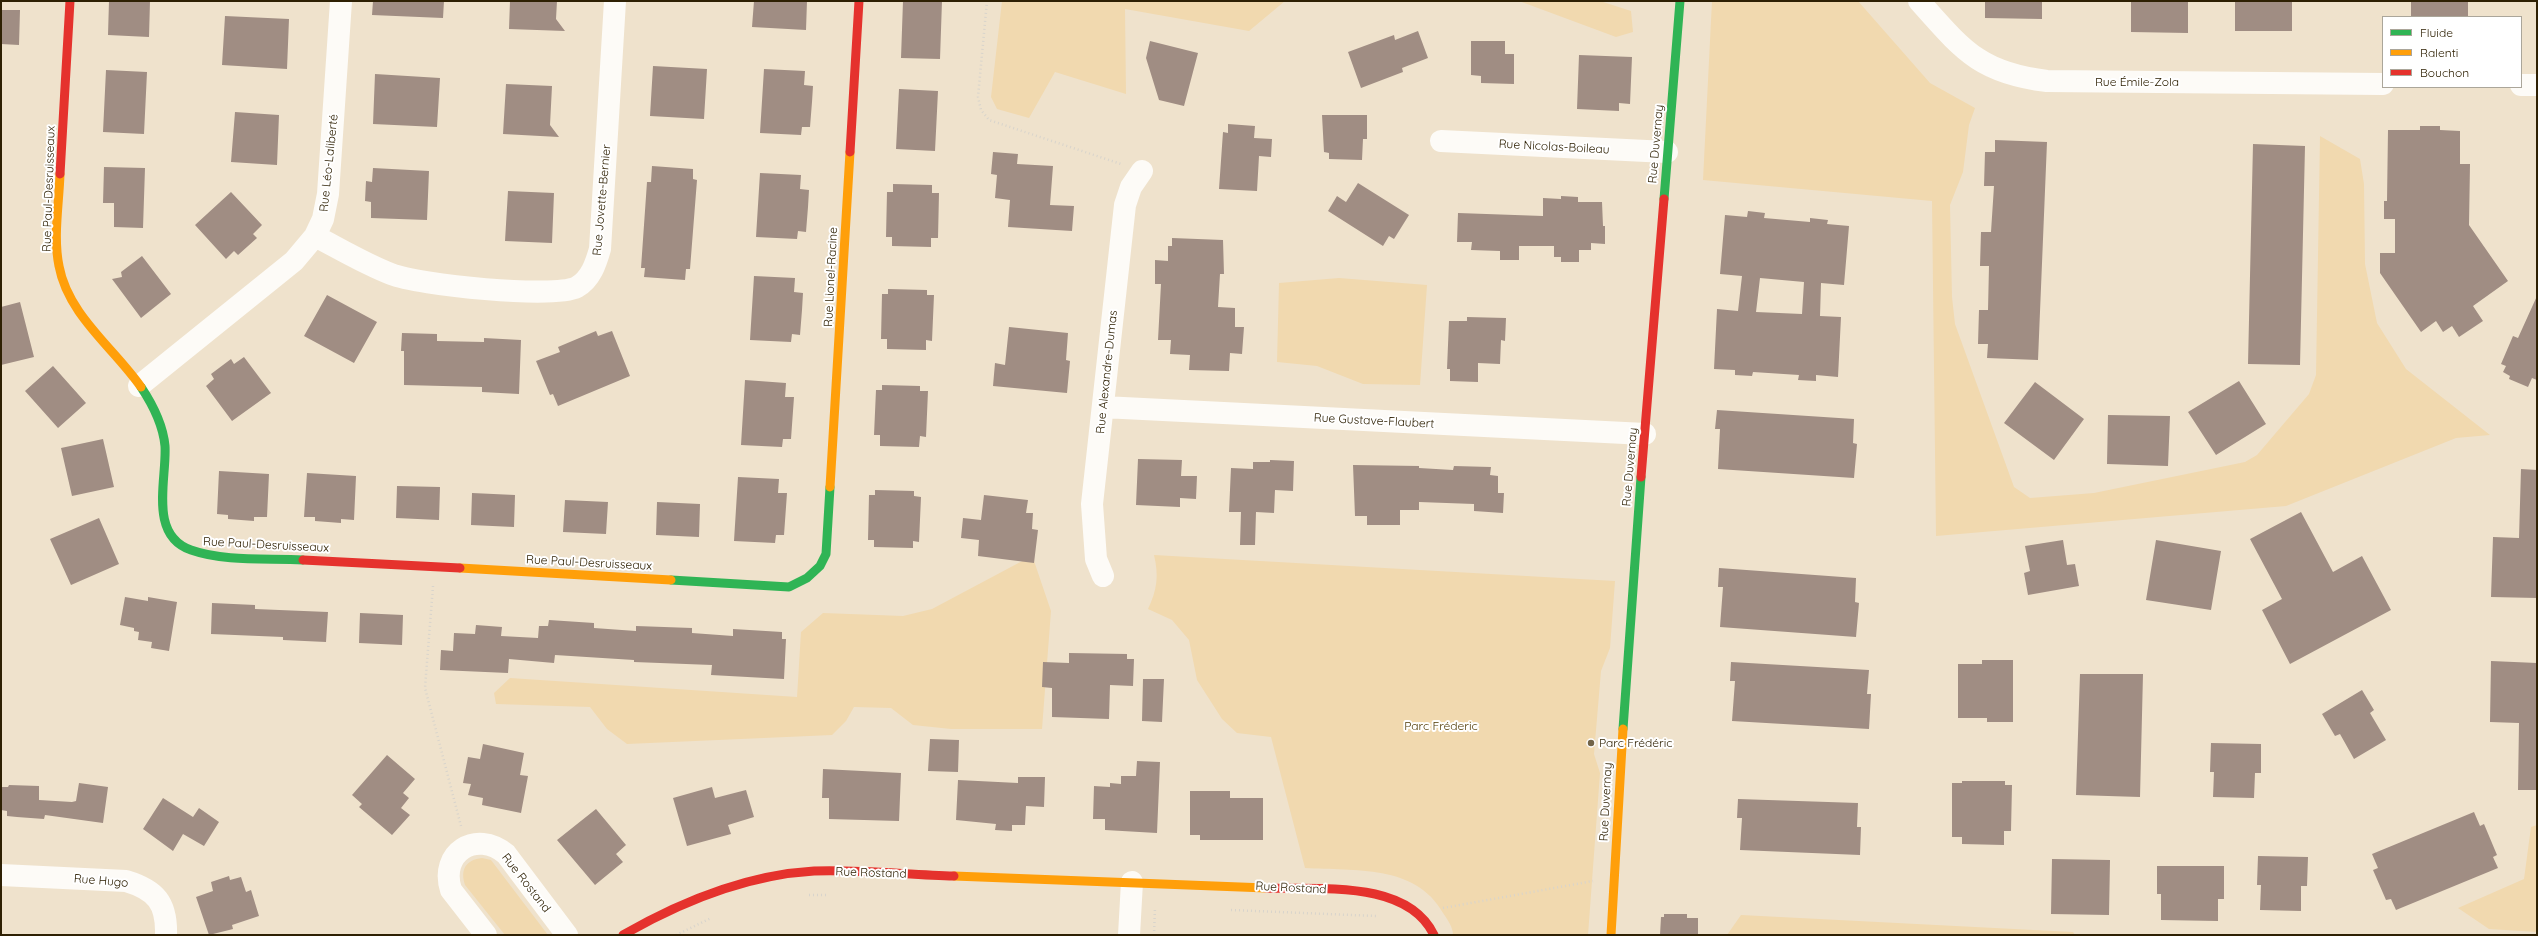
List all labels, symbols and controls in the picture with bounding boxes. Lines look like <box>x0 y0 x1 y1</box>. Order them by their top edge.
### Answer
legend <box>2382 16 2522 88</box>
text: Fluide <box>2420 25 2453 40</box>
text: Ralenti <box>2420 45 2458 60</box>
text: Bouchon <box>2420 65 2469 80</box>
street label: Rue Émile-Zola <box>2095 75 2179 89</box>
street label: Rue Duvernay <box>1645 104 1667 184</box>
street label: Rue Léo-Laliberté <box>317 113 341 213</box>
street label: Rue Paul-Desruisseaux <box>40 126 58 252</box>
street label: Rue Nicolas-Boileau <box>1498 137 1610 157</box>
street label: Rue Jovette-Bernier <box>590 144 614 256</box>
street label: Rue Lionel-Racine <box>821 227 841 327</box>
street label: Rue Alexandre-Dumas <box>1093 309 1121 435</box>
street label: Rue Gustave-Flaubert <box>1313 411 1435 431</box>
street label: Rue Duvernay <box>1619 427 1641 507</box>
street label: Rue Paul-Desruisseaux <box>203 535 329 555</box>
street label: Rue Paul-Desruisseaux <box>526 553 652 573</box>
park label: Parc Fréderic <box>1404 719 1478 733</box>
place label: Parc Frédéric <box>1599 736 1672 750</box>
marker: Parc Frédéric <box>1586 738 1596 748</box>
street label: Rue Duvernay <box>1597 762 1615 842</box>
street label: Rue Rostand <box>498 851 554 915</box>
street label: Rue Rostand <box>835 865 907 881</box>
street label: Rue Hugo <box>73 871 129 891</box>
street label: Rue Rostand <box>1255 879 1327 897</box>

